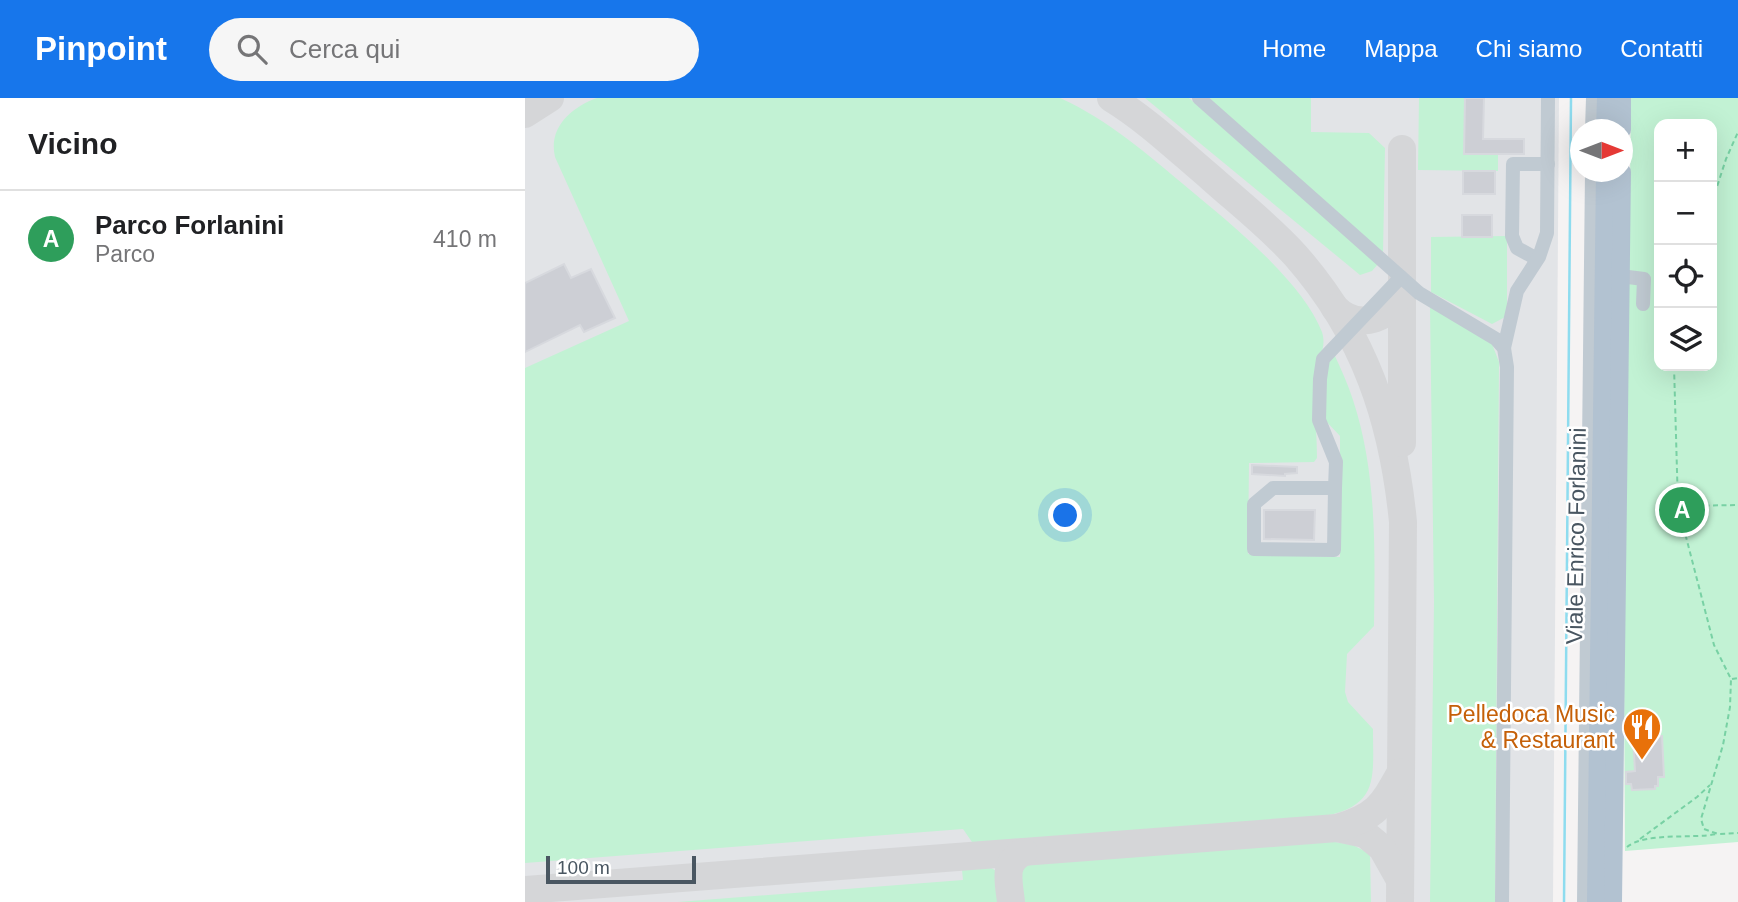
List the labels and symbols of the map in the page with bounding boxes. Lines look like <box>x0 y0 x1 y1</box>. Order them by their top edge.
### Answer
north arrow <box>1570 119 1633 182</box>
street label: Viale Enrico Forlanini <box>1561 427 1591 645</box>
pin: A <box>1659 484 1705 536</box>
your location <box>1048 498 1082 532</box>
place label: Pelledoca Music & Restaurant <box>1448 701 1616 753</box>
restaurant icon: Pelledoca Music & Restaurant <box>1621 706 1663 761</box>
scale bar <box>546 853 697 885</box>

